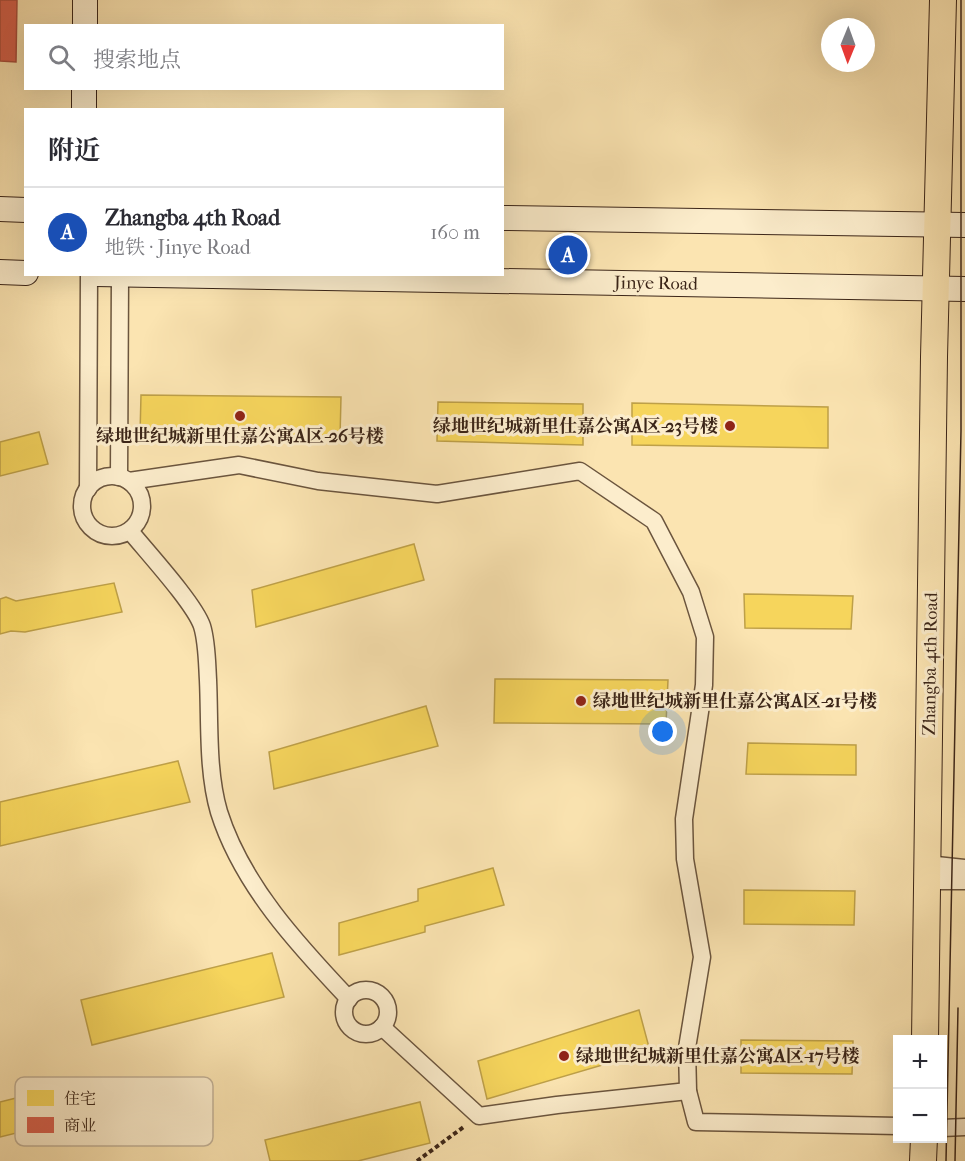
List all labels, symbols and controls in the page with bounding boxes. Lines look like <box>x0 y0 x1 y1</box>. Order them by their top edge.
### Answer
north arrow <box>821 18 875 72</box>
search box <box>24 24 504 90</box>
icon: search <box>45 41 78 74</box>
text: 搜索地点 <box>93 47 181 73</box>
text: 附近 <box>48 135 100 166</box>
text: Zhangba 4th Road <box>105 205 280 231</box>
text: A <box>61 221 74 244</box>
text: 160 m <box>430 221 480 244</box>
pin: A <box>548 232 588 278</box>
text: 地铁 · Jinye Road <box>105 236 251 259</box>
street label: Jinye Road <box>612 272 698 295</box>
marker: 绿地世纪城新里仕嘉公寓A区-26号楼 <box>233 409 247 423</box>
place label: 绿地世纪城新里仕嘉公寓A区-23号楼 <box>433 416 718 437</box>
marker: 绿地世纪城新里仕嘉公寓A区-23号楼 <box>723 419 737 433</box>
place label: 绿地世纪城新里仕嘉公寓A区-26号楼 <box>96 426 384 447</box>
street label: Zhangba 4th Road <box>919 592 942 736</box>
place label: 绿地世纪城新里仕嘉公寓A区-21号楼 <box>593 691 877 712</box>
marker: 绿地世纪城新里仕嘉公寓A区-21号楼 <box>574 694 588 708</box>
your location <box>648 717 677 746</box>
map controls <box>893 1035 947 1143</box>
button: + <box>893 1035 947 1089</box>
place label: 绿地世纪城新里仕嘉公寓A区-17号楼 <box>576 1046 859 1067</box>
marker: 绿地世纪城新里仕嘉公寓A区-17号楼 <box>557 1049 571 1063</box>
legend <box>15 1077 213 1146</box>
text: 住宅 <box>64 1089 96 1108</box>
button: − <box>893 1089 947 1143</box>
text: 商业 <box>64 1116 96 1135</box>

